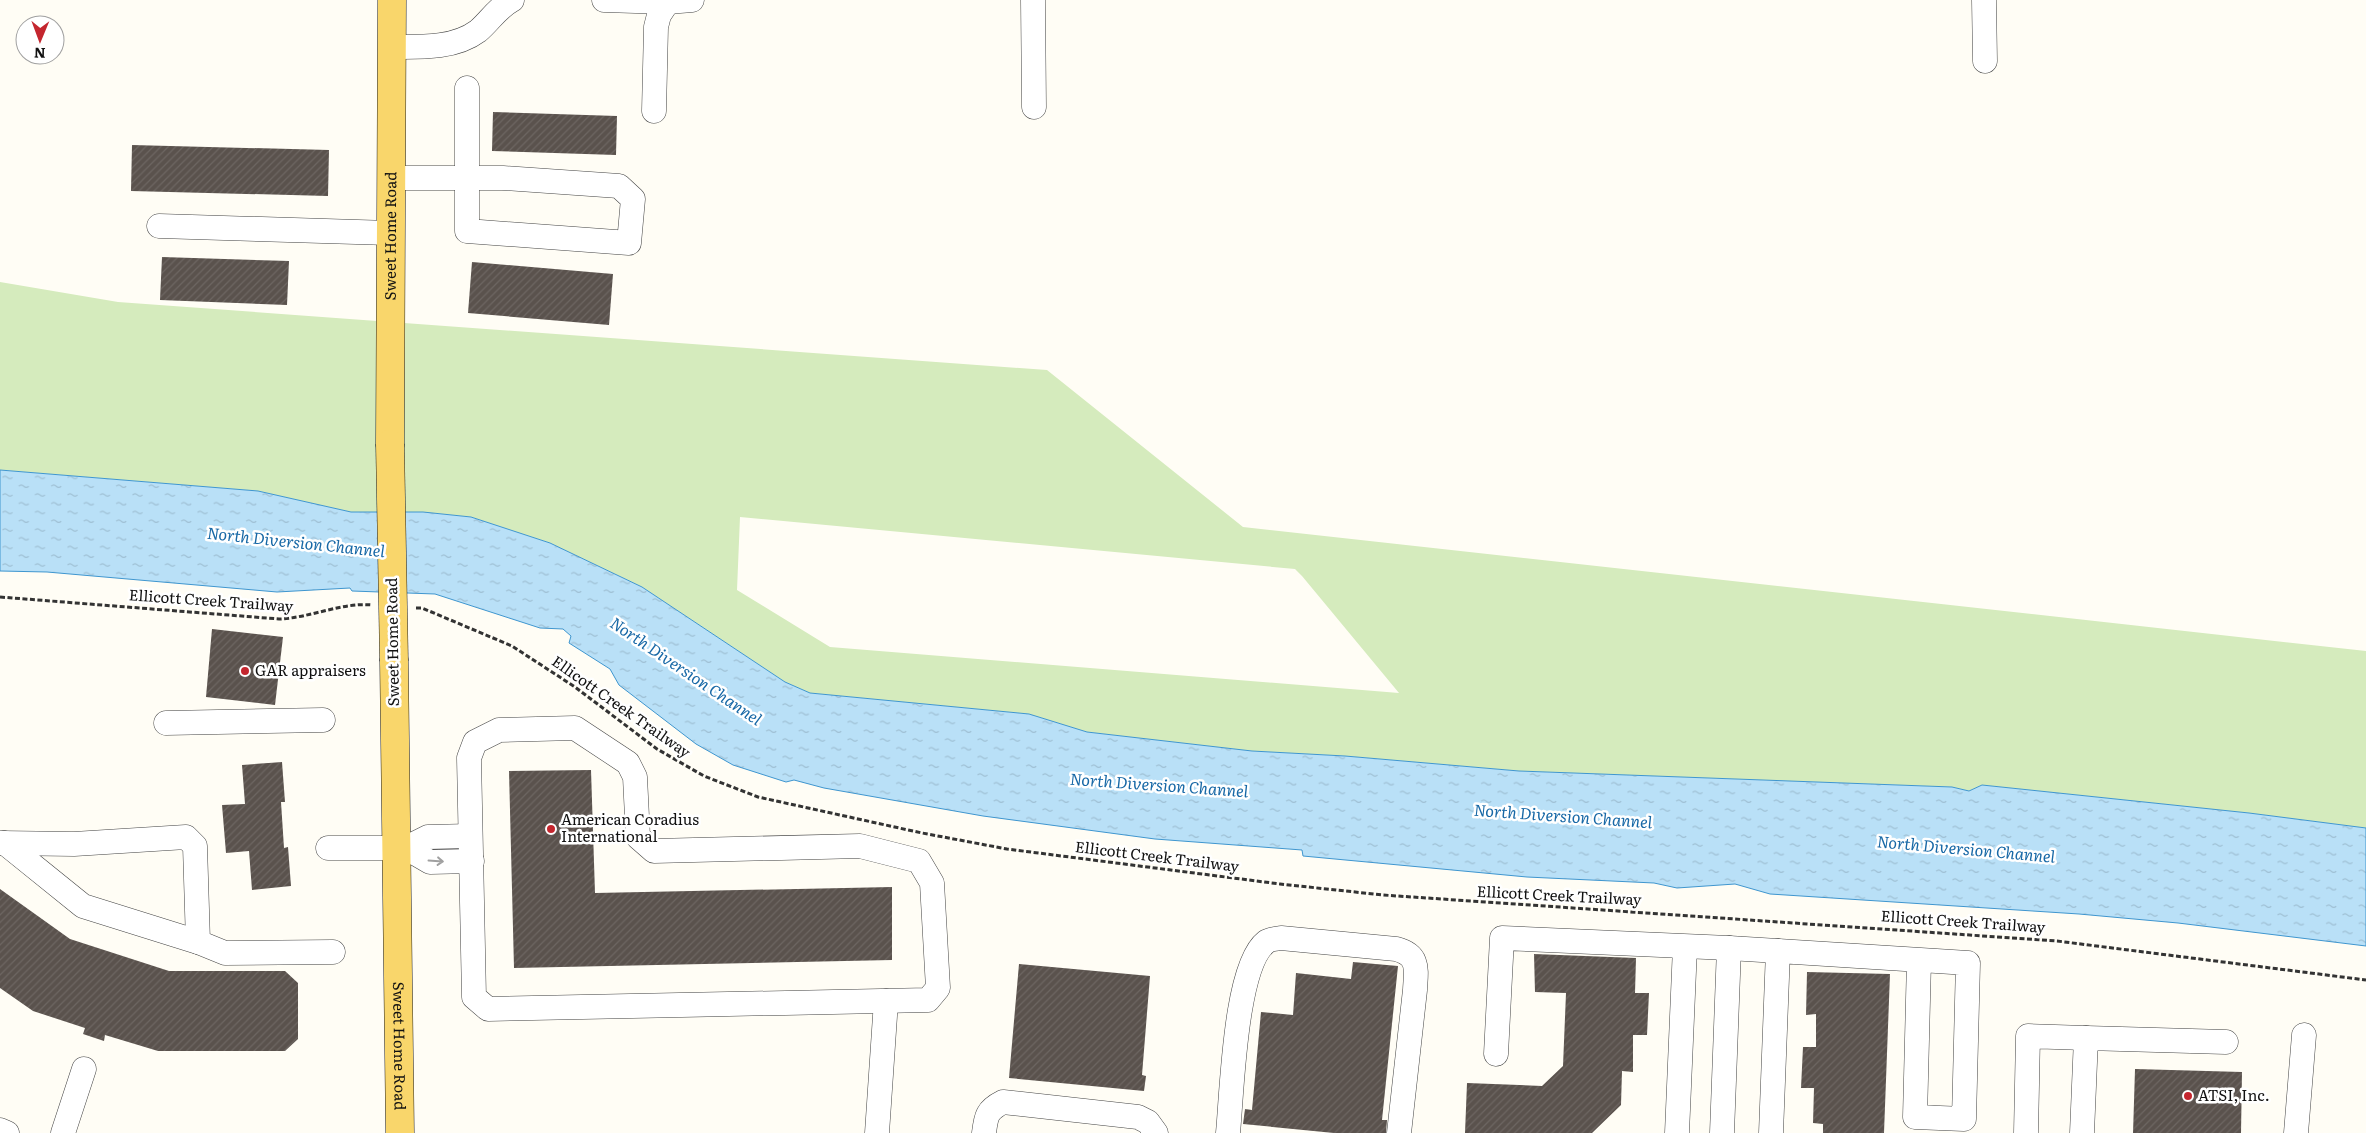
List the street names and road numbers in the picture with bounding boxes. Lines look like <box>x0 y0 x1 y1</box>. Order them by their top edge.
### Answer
street label: Sweet Home Road <box>378 172 401 300</box>
street label: Sweet Home Road <box>379 578 404 707</box>
street label: Ellicott Creek Trailway <box>128 582 294 617</box>
street label: Ellicott Creek Trailway <box>548 649 696 763</box>
street label: Ellicott Creek Trailway <box>1074 834 1241 877</box>
street label: Ellicott Creek Trailway <box>1476 879 1642 910</box>
street label: Ellicott Creek Trailway <box>1880 903 2046 938</box>
street label: Sweet Home Road <box>388 981 413 1110</box>

